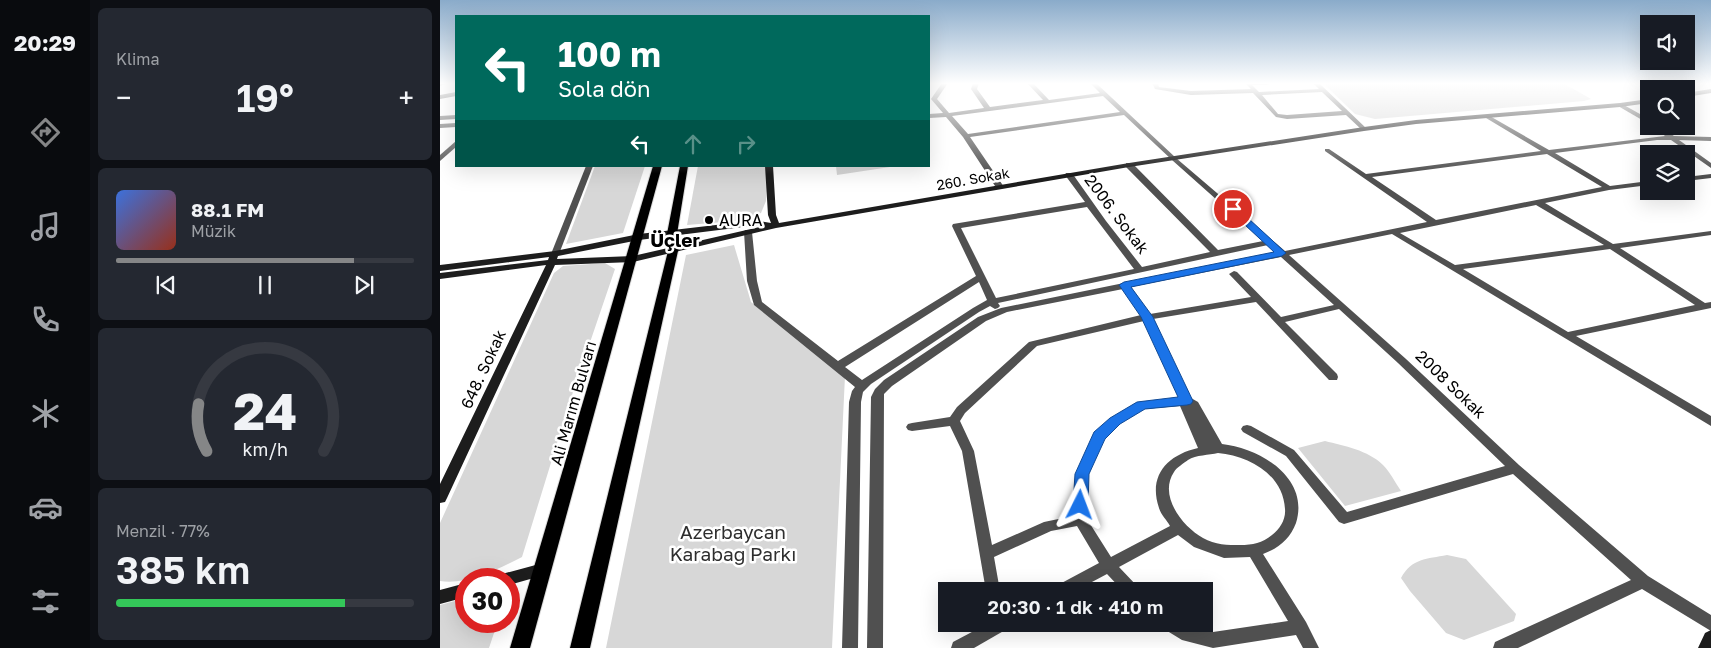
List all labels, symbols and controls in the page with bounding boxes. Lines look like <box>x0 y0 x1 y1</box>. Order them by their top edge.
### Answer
map controls <box>1640 15 1695 200</box>
button: sound <box>1640 15 1695 70</box>
text: 20:29 <box>14 29 76 56</box>
text: 100 m <box>558 33 661 75</box>
icon: left <box>475 35 540 100</box>
text: Klima <box>116 49 160 69</box>
text: 19° <box>236 75 294 120</box>
text: Sola dön <box>558 75 651 102</box>
button: search <box>1640 80 1695 135</box>
text: − <box>116 81 131 114</box>
text: + <box>399 81 414 114</box>
icon: directions <box>28 115 63 150</box>
icon: left <box>626 130 654 158</box>
icon: ahead <box>679 130 707 158</box>
icon: right <box>732 130 760 158</box>
button: layers <box>1640 145 1695 200</box>
street label: 260. Sokak <box>935 164 1011 193</box>
street label: 2006. Sokak <box>1081 170 1153 258</box>
pin <box>1212 188 1254 230</box>
icon: arrive <box>1219 195 1247 223</box>
text: 88.1 FM <box>191 198 264 221</box>
icon: music <box>28 209 63 244</box>
place label: AURA <box>719 210 763 230</box>
marker: AURA <box>703 214 715 226</box>
text: Müzik <box>191 221 236 241</box>
district label: Üçler <box>650 228 700 251</box>
icon: previous <box>152 271 180 299</box>
icon: pause <box>251 271 279 299</box>
icon: next <box>350 271 378 299</box>
icon: phone <box>28 302 63 337</box>
street label: 648. Sokak <box>456 326 510 412</box>
street label: Ali Marım Bulvarı <box>546 338 600 468</box>
street label: 2008 Sokak <box>1412 346 1490 422</box>
text: 24 <box>233 379 297 441</box>
icon: climate <box>28 396 63 431</box>
text: km/h <box>242 438 288 460</box>
position arrow <box>1053 478 1105 530</box>
icon: car <box>28 490 63 525</box>
park label: Azerbaycan Karabağ Parkı <box>670 520 796 565</box>
text: Menzil · 77% <box>116 521 210 541</box>
text: 385 km <box>116 547 250 592</box>
speed limit sign: 30 <box>455 568 520 633</box>
icon: filters <box>28 584 63 619</box>
text: 20:30 · 1 dk · 410 m <box>988 595 1163 618</box>

